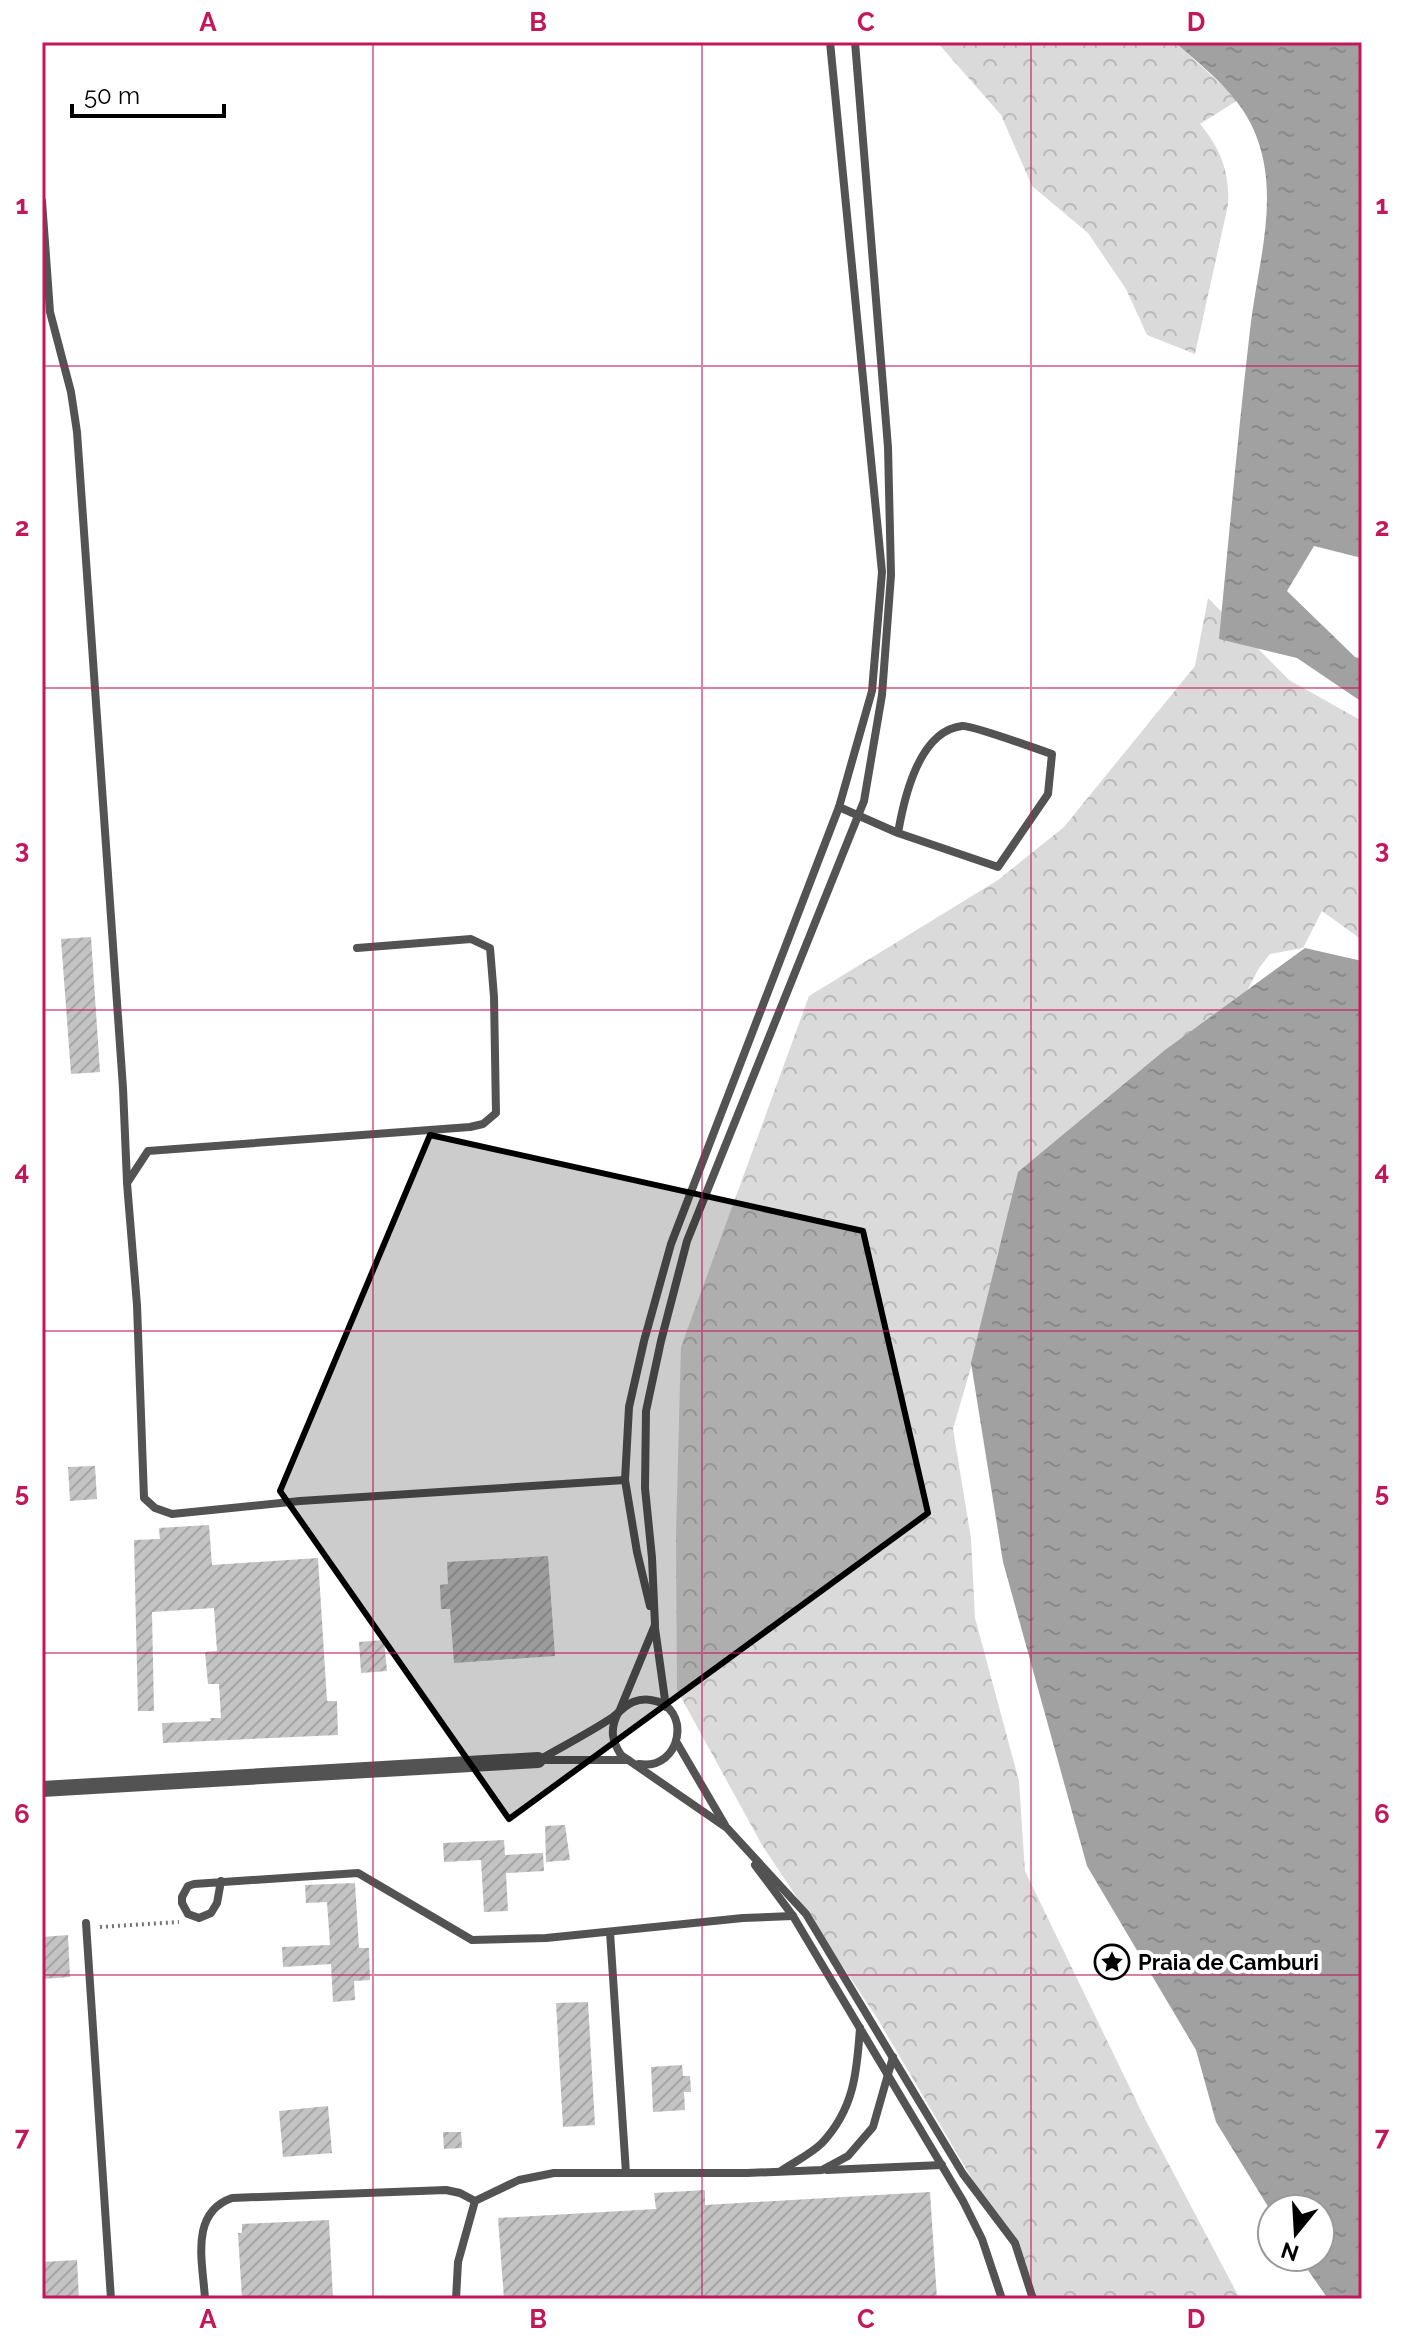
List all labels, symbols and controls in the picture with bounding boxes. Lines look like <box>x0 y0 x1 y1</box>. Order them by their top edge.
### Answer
text: A <box>199 7 217 37</box>
text: B <box>529 7 547 37</box>
text: C <box>857 7 875 37</box>
text: D <box>1187 7 1205 37</box>
scale bar <box>72 68 224 118</box>
text: 50 m <box>84 81 140 110</box>
text: 1 <box>16 190 29 220</box>
text: 1 <box>1376 190 1389 220</box>
text: 2 <box>15 512 29 542</box>
text: 2 <box>1375 512 1389 542</box>
text: 3 <box>15 834 29 864</box>
text: 3 <box>1375 834 1389 864</box>
text: 4 <box>15 1156 29 1186</box>
text: 4 <box>1375 1156 1389 1186</box>
text: 5 <box>15 1477 29 1507</box>
text: 5 <box>1375 1477 1389 1507</box>
text: 6 <box>14 1799 30 1829</box>
text: 6 <box>1374 1799 1390 1829</box>
place icon: Praia de Camburi <box>1093 1943 1131 1981</box>
place label: Praia de Camburi <box>1138 1949 1319 1975</box>
text: 7 <box>15 2121 30 2151</box>
text: 7 <box>1375 2121 1390 2151</box>
north arrow <box>1256 2193 1336 2273</box>
text: N <box>1278 2237 1302 2267</box>
text: A <box>199 2304 217 2334</box>
text: B <box>529 2304 547 2334</box>
text: C <box>857 2304 875 2334</box>
text: D <box>1187 2304 1205 2334</box>

